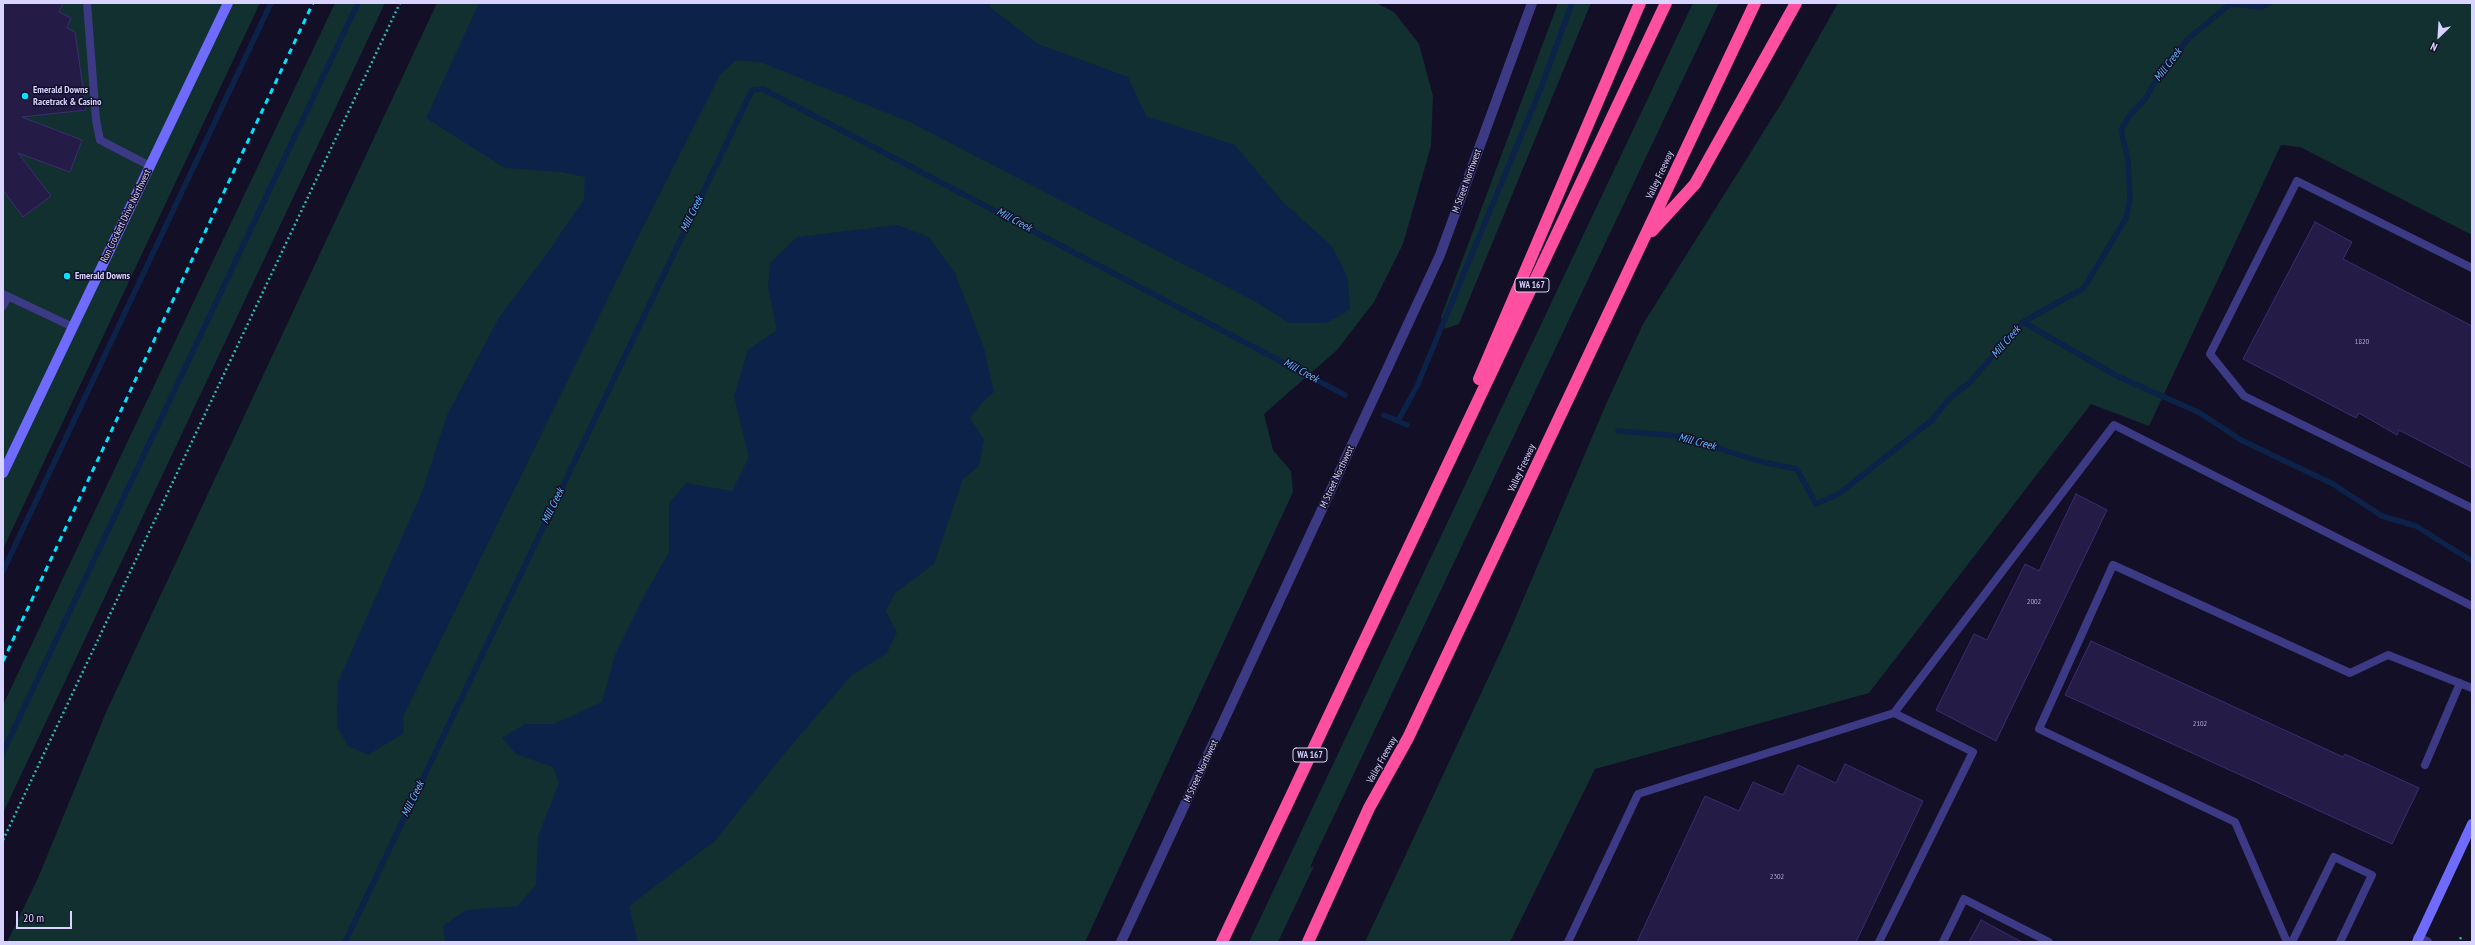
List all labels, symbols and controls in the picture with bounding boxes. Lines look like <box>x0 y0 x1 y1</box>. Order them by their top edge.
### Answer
north arrow <box>2419 16 2459 56</box>
text: N <box>2428 39 2440 54</box>
water label: Mill Creek <box>2151 46 2185 84</box>
place label: Emerald Downs Racetrack & Casino <box>33 84 102 108</box>
marker: Emerald Downs Racetrack & Casino <box>20 91 30 101</box>
street label: M Street Northwest <box>1450 147 1484 215</box>
street label: Valley Freeway <box>1644 149 1676 201</box>
street label: Ron Crockett Drive Northwest <box>98 168 154 264</box>
water label: Mill Creek <box>678 194 706 234</box>
water label: Mill Creek <box>994 205 1034 235</box>
place label: Emerald Downs <box>75 270 130 282</box>
marker: Emerald Downs <box>62 271 72 281</box>
road number: WA 167 <box>1515 278 1549 292</box>
water label: Mill Creek <box>1989 323 2023 361</box>
house number: 1820 <box>2355 337 2369 347</box>
water label: Mill Creek <box>1281 356 1321 386</box>
water label: Mill Creek <box>1677 431 1717 453</box>
street label: Valley Freeway <box>1506 442 1538 494</box>
street label: M Street Northwest <box>1317 444 1357 510</box>
water label: Mill Creek <box>539 486 567 526</box>
house number: 2002 <box>2027 597 2041 607</box>
house number: 2102 <box>2193 719 2207 729</box>
street label: Valley Freeway <box>1364 735 1400 785</box>
street label: M Street Northwest <box>1181 738 1221 804</box>
road number: WA 167 <box>1293 748 1327 762</box>
water label: Mill Creek <box>399 779 427 819</box>
house number: 2302 <box>1770 872 1784 882</box>
scale bar <box>18 903 74 929</box>
text: 20 m <box>23 910 44 925</box>

